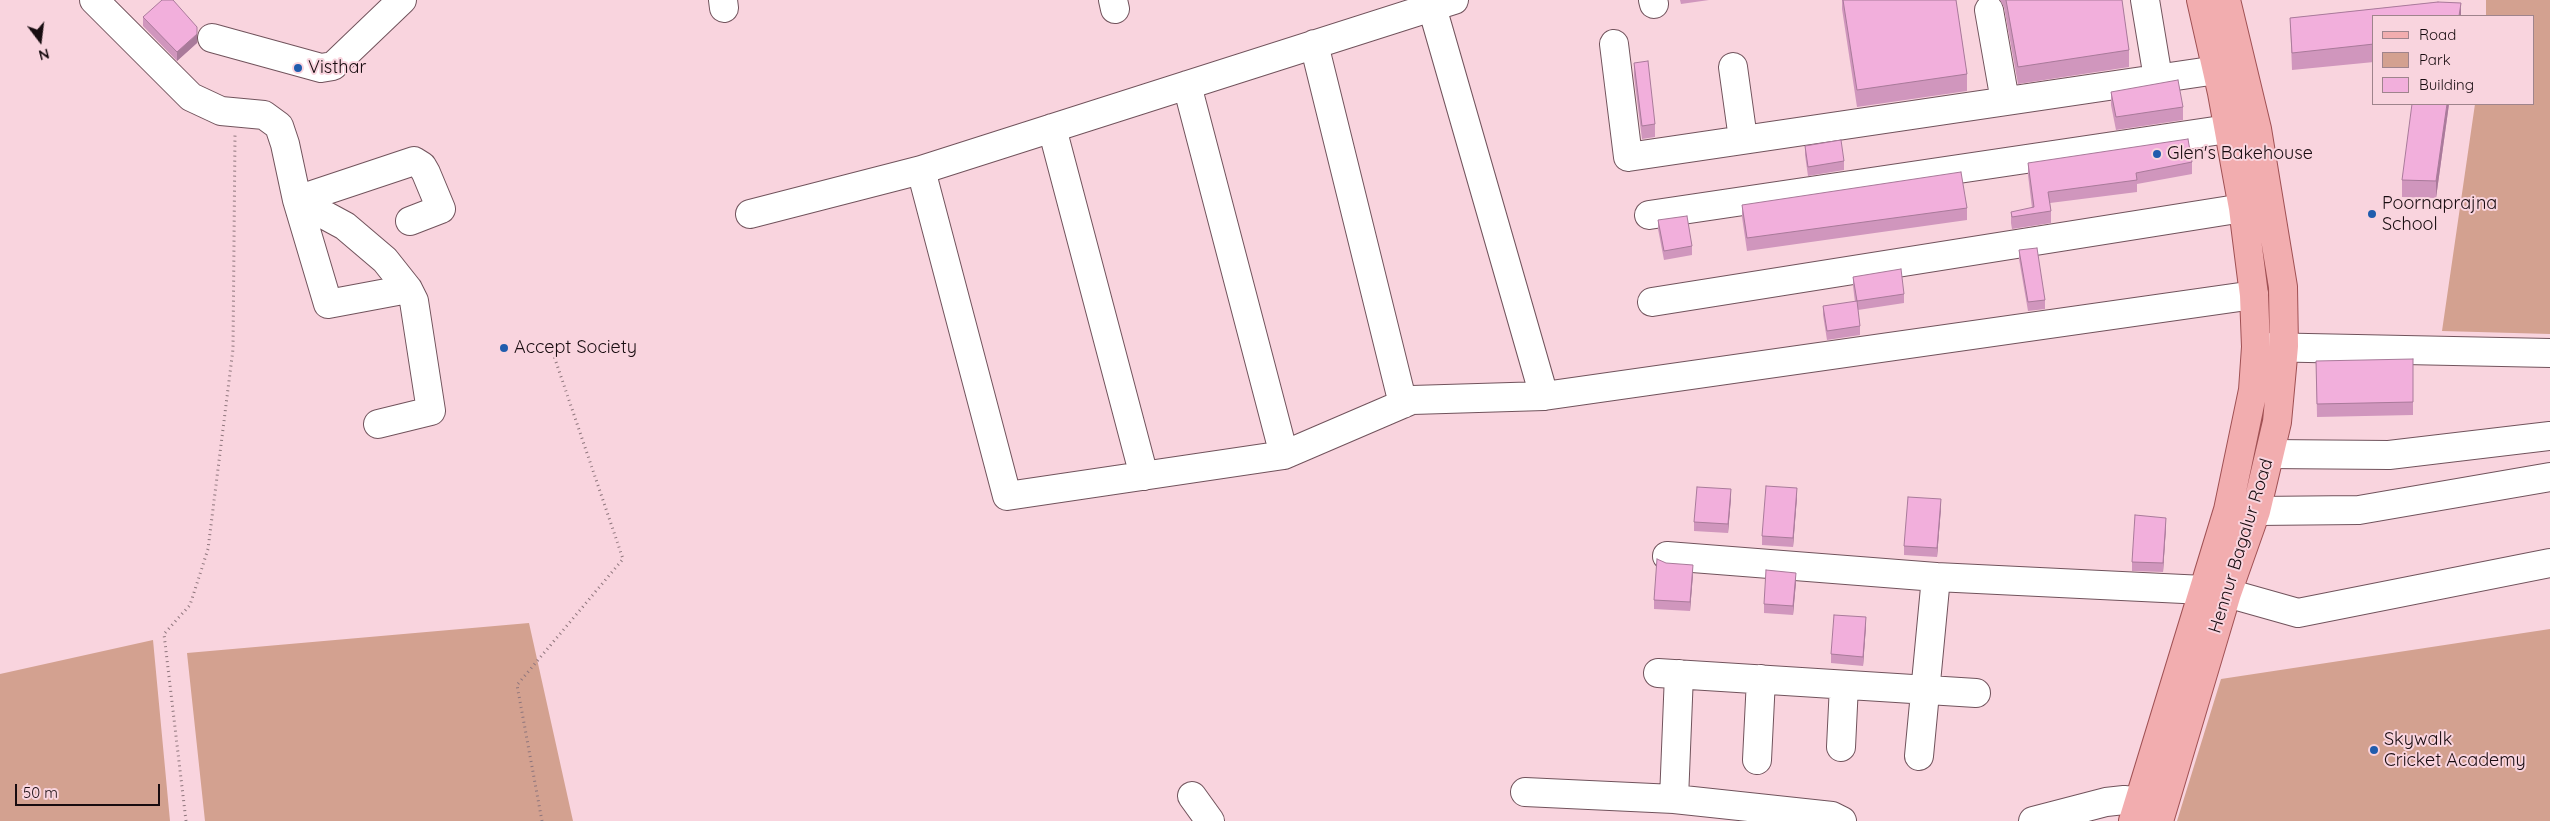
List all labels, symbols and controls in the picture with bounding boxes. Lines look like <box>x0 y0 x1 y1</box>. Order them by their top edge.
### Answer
north arrow <box>15 15 65 65</box>
legend <box>2372 15 2535 105</box>
text: Road <box>2419 25 2456 44</box>
text: N <box>37 44 51 65</box>
text: Park <box>2419 50 2451 69</box>
place label: Visthar <box>308 57 366 79</box>
marker: Visthar <box>292 62 304 74</box>
text: Building <box>2419 75 2474 94</box>
place label: Glen's Bakehouse <box>2167 143 2313 165</box>
marker: Glen's Bakehouse <box>2151 148 2163 160</box>
place label: Poornaprajna School <box>2382 193 2497 235</box>
marker: Poornaprajna School <box>2366 208 2378 220</box>
place label: Accept Society <box>514 337 637 359</box>
marker: Accept Society <box>498 342 510 354</box>
street label: Hennur Bagalur Road <box>2204 456 2278 636</box>
place label: Skywalk Cricket Academy <box>2384 729 2526 772</box>
marker: Skywalk Cricket Academy <box>2368 744 2380 756</box>
scale bar <box>18 774 162 806</box>
text: 50 m <box>23 783 58 802</box>

